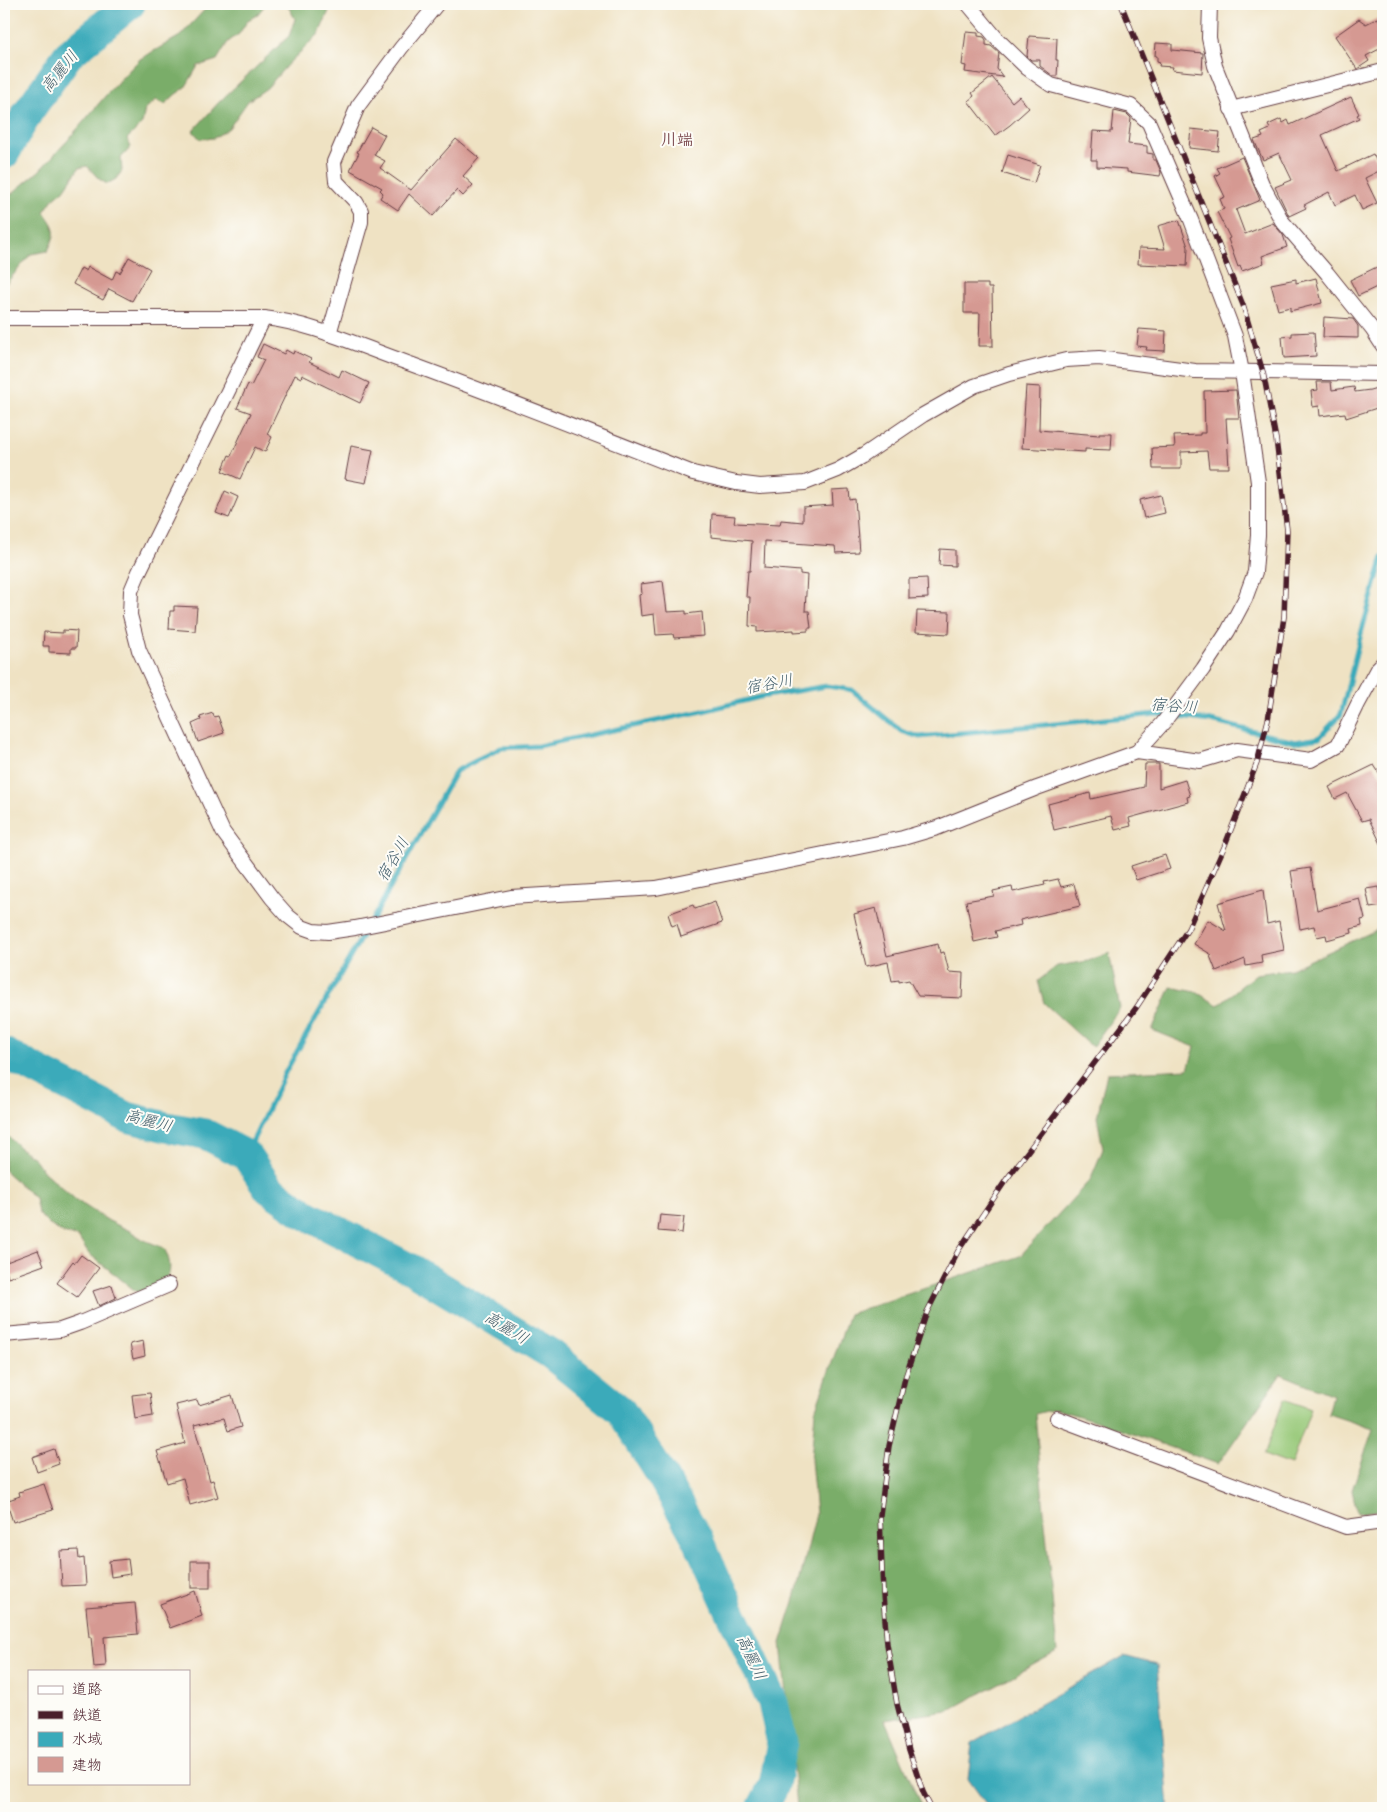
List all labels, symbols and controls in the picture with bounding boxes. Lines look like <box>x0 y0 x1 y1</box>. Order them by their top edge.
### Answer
water label: 高麗川 <box>36 46 82 96</box>
district label: 川端 <box>661 129 693 149</box>
water label: 宿谷川 <box>744 669 794 697</box>
water label: 宿谷川 <box>1149 693 1199 717</box>
water label: 宿谷川 <box>371 833 413 885</box>
water label: 高麗川 <box>123 1104 175 1136</box>
water label: 高麗川 <box>481 1306 533 1348</box>
water label: 高麗川 <box>733 1631 771 1683</box>
legend <box>28 1670 190 1784</box>
text: 道路 <box>72 1679 102 1698</box>
text: 鉄道 <box>72 1705 102 1724</box>
text: 水域 <box>72 1729 102 1748</box>
text: 建物 <box>72 1755 102 1774</box>

